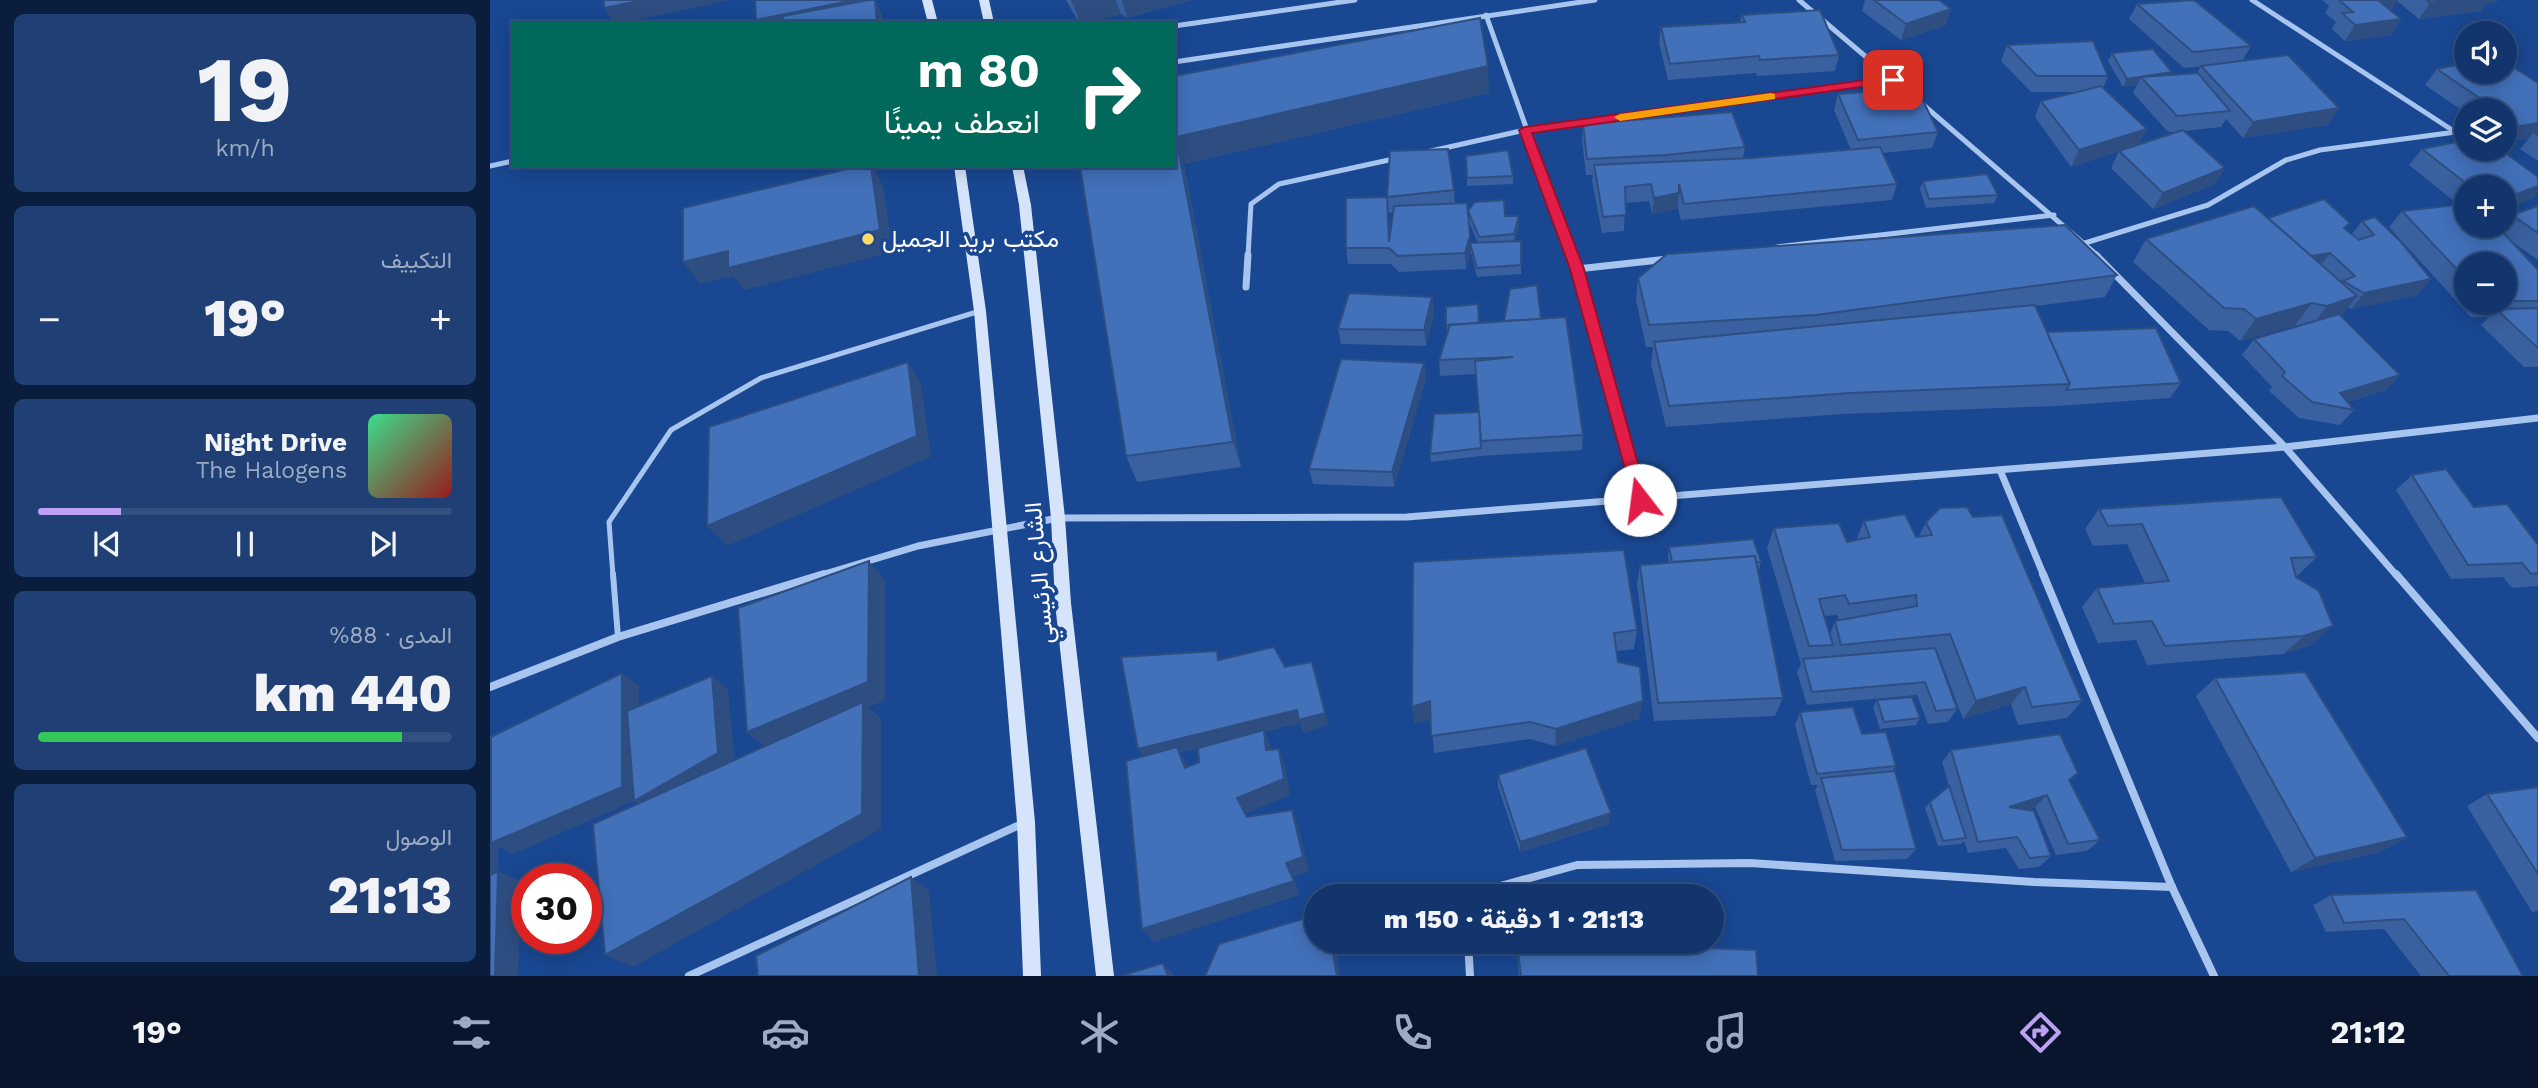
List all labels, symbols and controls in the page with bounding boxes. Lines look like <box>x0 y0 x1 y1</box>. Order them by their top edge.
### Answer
map controls <box>2454 21 2517 315</box>
button: sound <box>2454 21 2517 84</box>
text: 19 <box>197 36 293 143</box>
text: 80 m <box>918 41 1040 99</box>
icon: right <box>1064 49 1155 140</box>
pin <box>1863 50 1923 110</box>
icon: arrive <box>1874 61 1912 99</box>
button: layers <box>2454 98 2517 161</box>
text: انعطف يمينًا <box>884 103 1040 141</box>
text: km/h <box>215 135 275 162</box>
button: + <box>2454 175 2517 238</box>
place label: مكتب بريد الجميل <box>882 225 1059 254</box>
marker: مكتب بريد الجميل <box>860 231 876 247</box>
text: التكييف <box>381 247 452 274</box>
button: − <box>2454 252 2517 315</box>
text: 19° <box>204 288 286 349</box>
text: − <box>38 297 61 341</box>
text: + <box>429 297 452 341</box>
text: Night Drive <box>204 427 347 457</box>
text: The Halogens <box>196 457 347 484</box>
position arrow <box>1603 463 1677 537</box>
street label: الشارع الرئيسي <box>1019 500 1064 645</box>
icon: previous <box>88 525 126 563</box>
icon: pause <box>226 525 264 563</box>
icon: next <box>364 525 402 563</box>
text: المدى · 88% <box>329 622 452 649</box>
text: 440 km <box>254 663 452 724</box>
text: الوصول <box>386 824 452 851</box>
speed limit sign: 30 <box>511 863 602 954</box>
text: 21:13 <box>328 865 452 926</box>
text: 21:13 · 1 دقيقة · 150 m <box>1384 904 1644 934</box>
icon: filters <box>447 1008 496 1057</box>
icon: car <box>761 1008 810 1057</box>
icon: climate <box>1075 1008 1124 1057</box>
icon: phone <box>1388 1008 1437 1057</box>
icon: music <box>1702 1008 1751 1057</box>
icon: directions <box>2016 1008 2065 1057</box>
text: 19° <box>133 1013 182 1051</box>
text: 21:12 <box>2330 1013 2406 1051</box>

